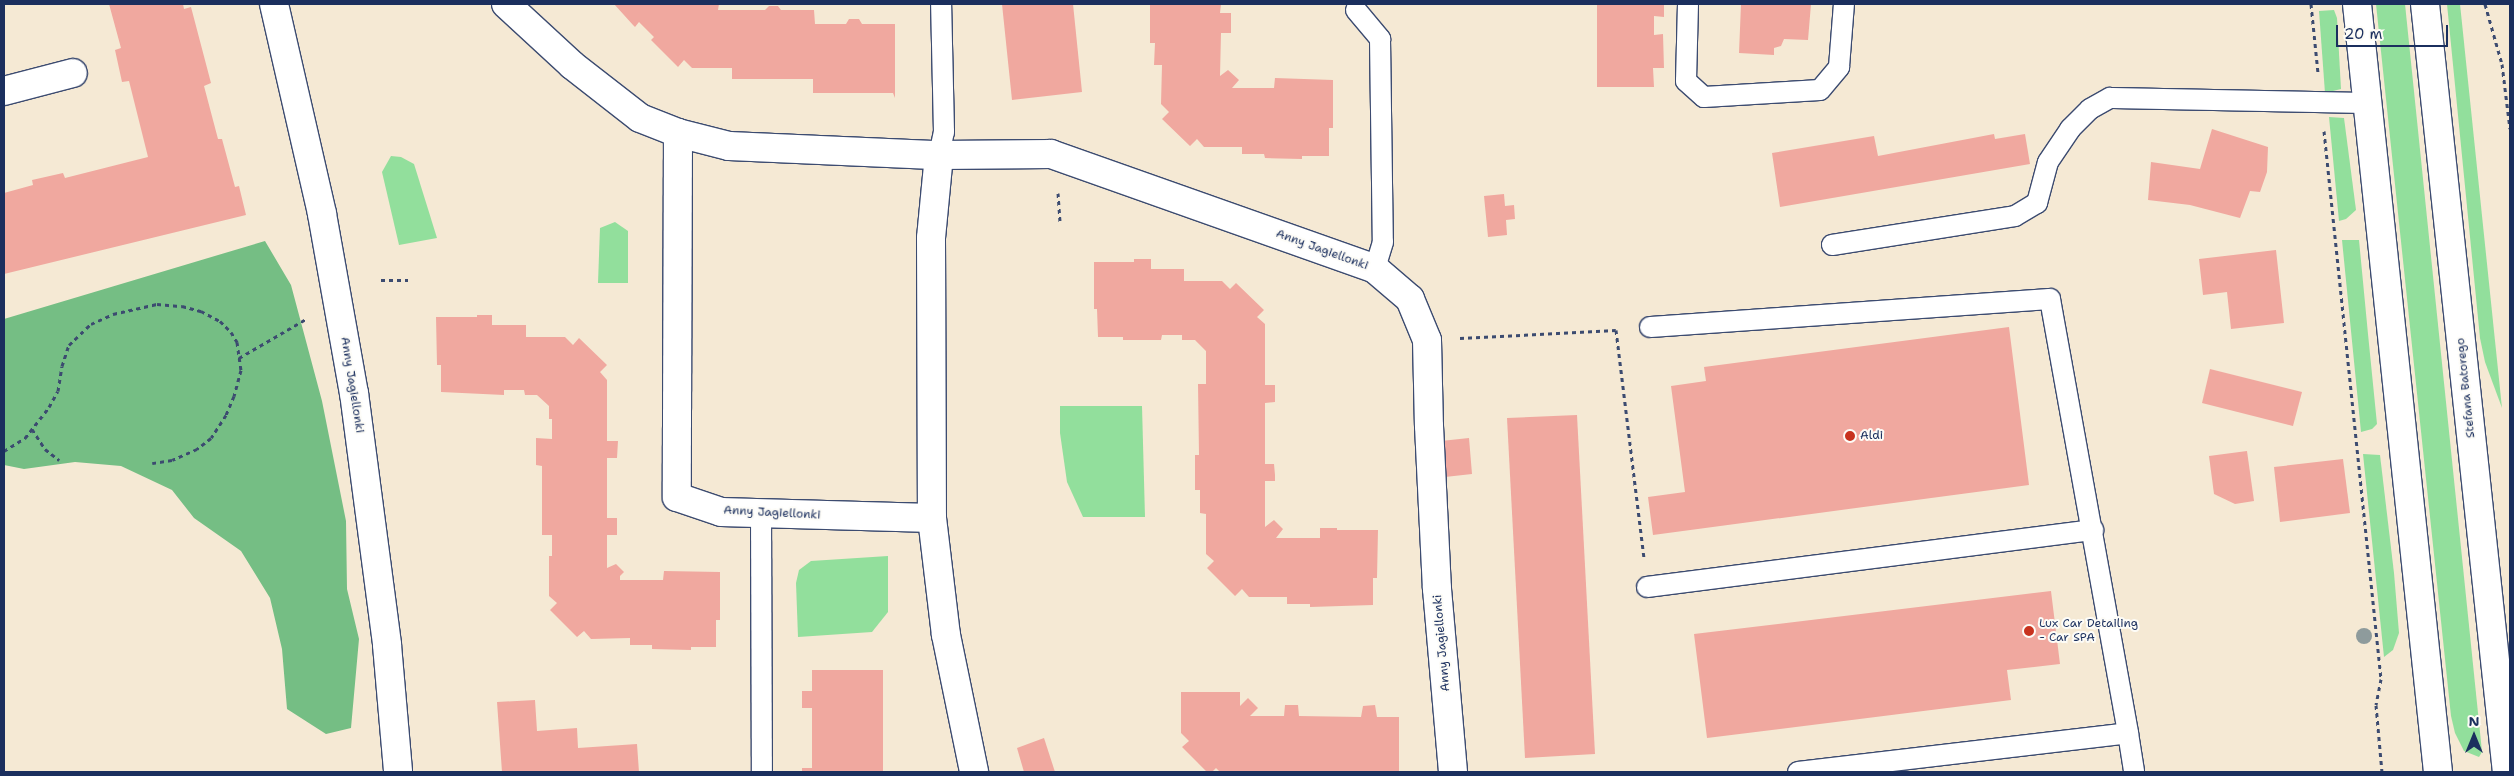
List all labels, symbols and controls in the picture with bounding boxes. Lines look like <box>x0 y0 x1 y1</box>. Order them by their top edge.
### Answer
scale bar <box>2339 15 2452 47</box>
text: 20 m <box>2344 24 2383 44</box>
street label: Anny Jagiellonki <box>1274 227 1370 273</box>
street label: Anny Jagiellonki <box>337 336 367 434</box>
street label: Stefana Batorego <box>2454 337 2478 439</box>
place label: Aldi <box>1860 429 1883 443</box>
marker: Aldi <box>1844 430 1856 442</box>
street label: Anny Jagiellonki <box>723 503 821 523</box>
street label: Anny Jagiellonki <box>1431 594 1453 692</box>
place label: Lux Car Detailing - Car SPA <box>2039 617 2138 645</box>
marker: Lux Car Detailing - Car SPA <box>2023 625 2035 637</box>
north arrow <box>2449 711 2499 761</box>
text: N <box>2468 712 2480 730</box>

